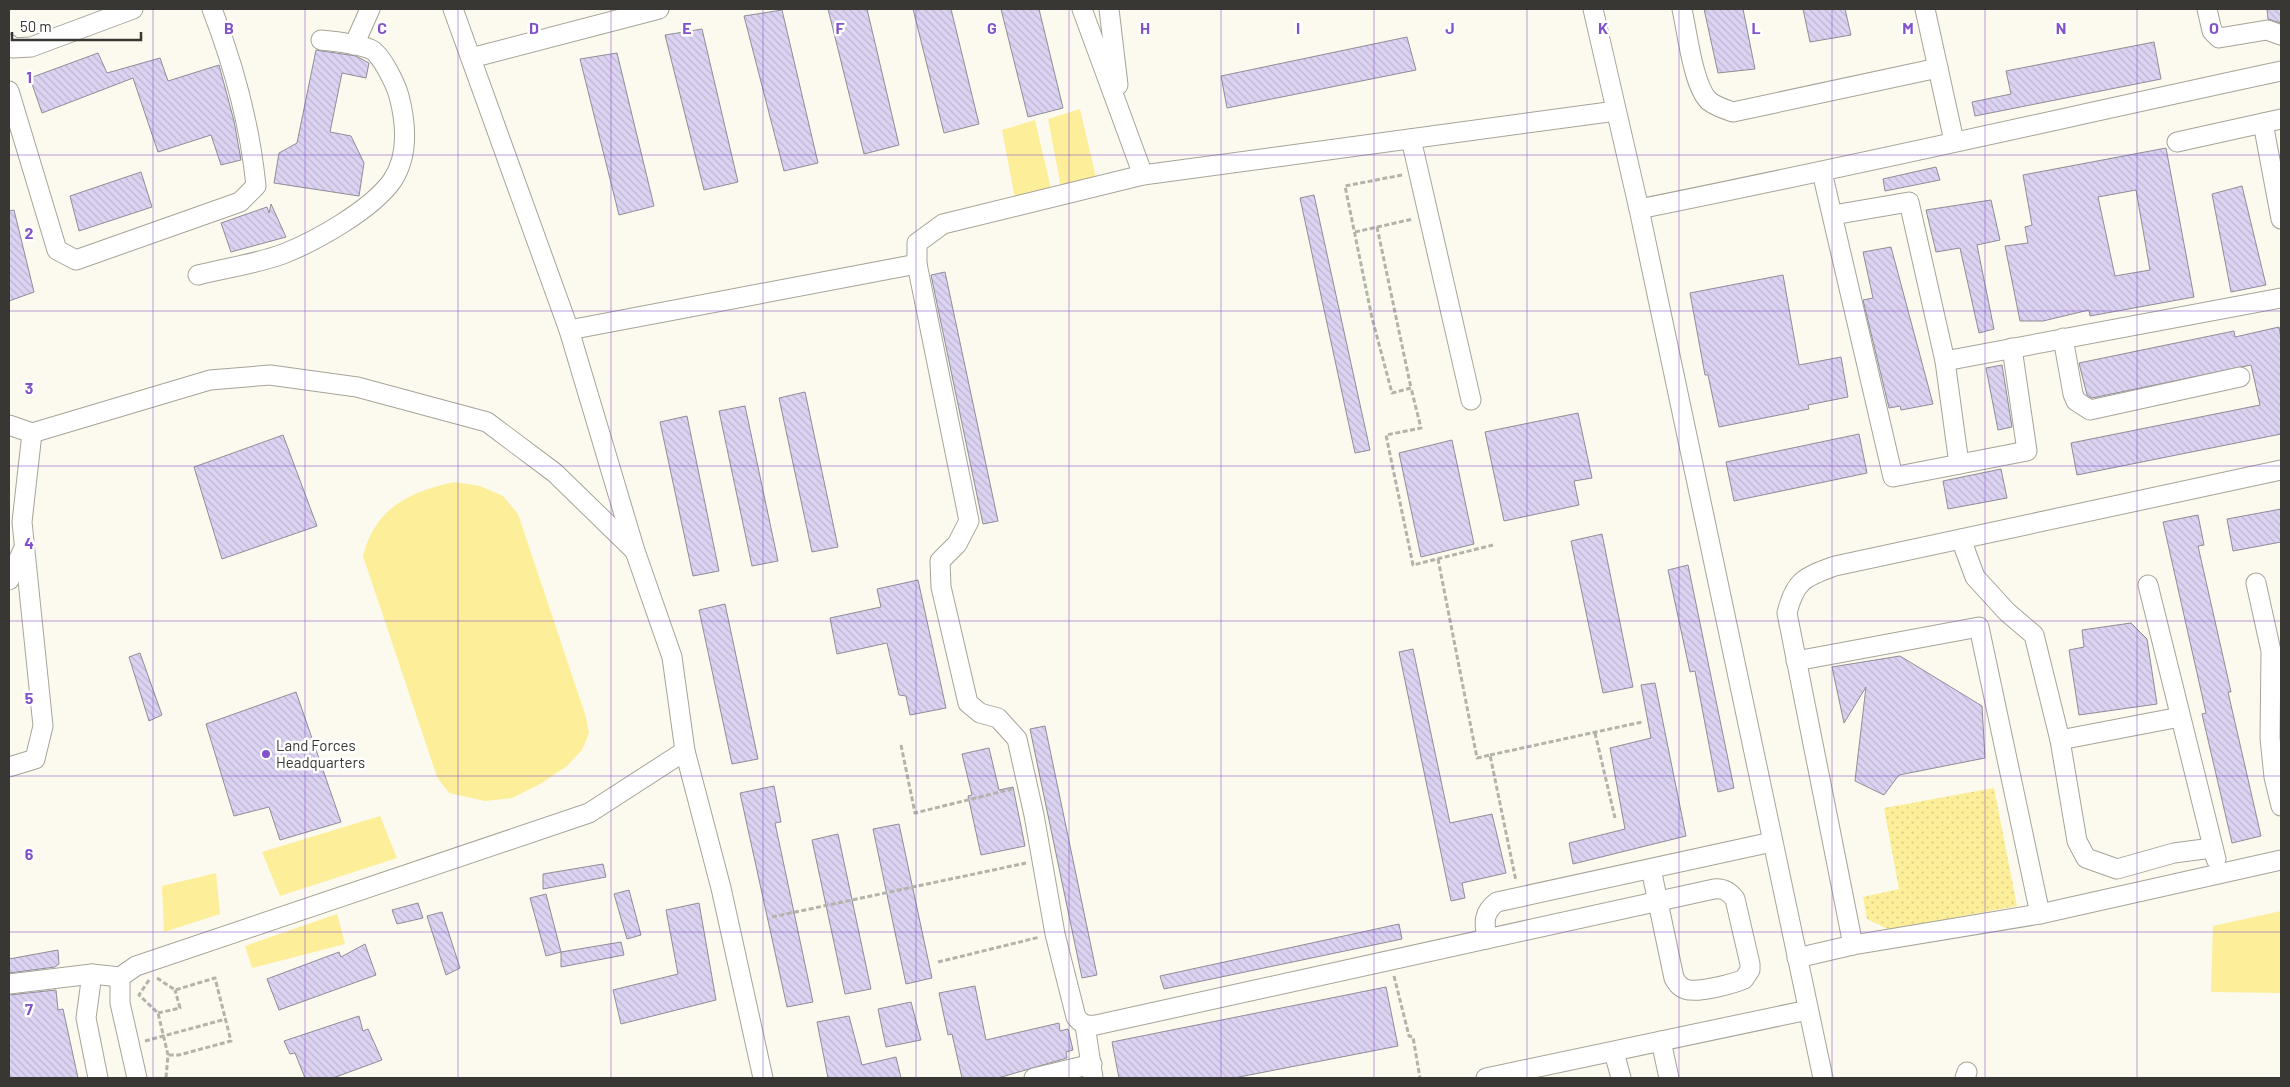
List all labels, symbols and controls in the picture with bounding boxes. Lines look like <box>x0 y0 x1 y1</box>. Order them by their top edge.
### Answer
scale bar <box>12 10 141 42</box>
text: 50 m <box>20 17 52 35</box>
text: B <box>224 18 234 37</box>
text: C <box>377 18 387 37</box>
text: D <box>529 18 539 37</box>
text: E <box>682 18 692 37</box>
text: F <box>836 18 845 37</box>
text: G <box>987 18 997 37</box>
text: H <box>1140 18 1150 37</box>
text: I <box>1296 18 1300 37</box>
text: J <box>1445 18 1455 37</box>
text: K <box>1598 18 1608 37</box>
text: L <box>1751 18 1761 37</box>
text: M <box>1902 18 1914 37</box>
text: N <box>2056 18 2066 37</box>
text: O <box>2209 18 2219 37</box>
text: 1 <box>26 67 32 86</box>
text: 2 <box>25 223 34 242</box>
text: 3 <box>25 378 33 397</box>
text: 4 <box>24 533 34 552</box>
text: 5 <box>25 688 34 707</box>
place label: Land Forces Headquarters <box>276 736 365 771</box>
marker: Land Forces Headquarters <box>260 748 272 760</box>
text: 6 <box>25 844 34 863</box>
text: 7 <box>25 999 33 1018</box>

